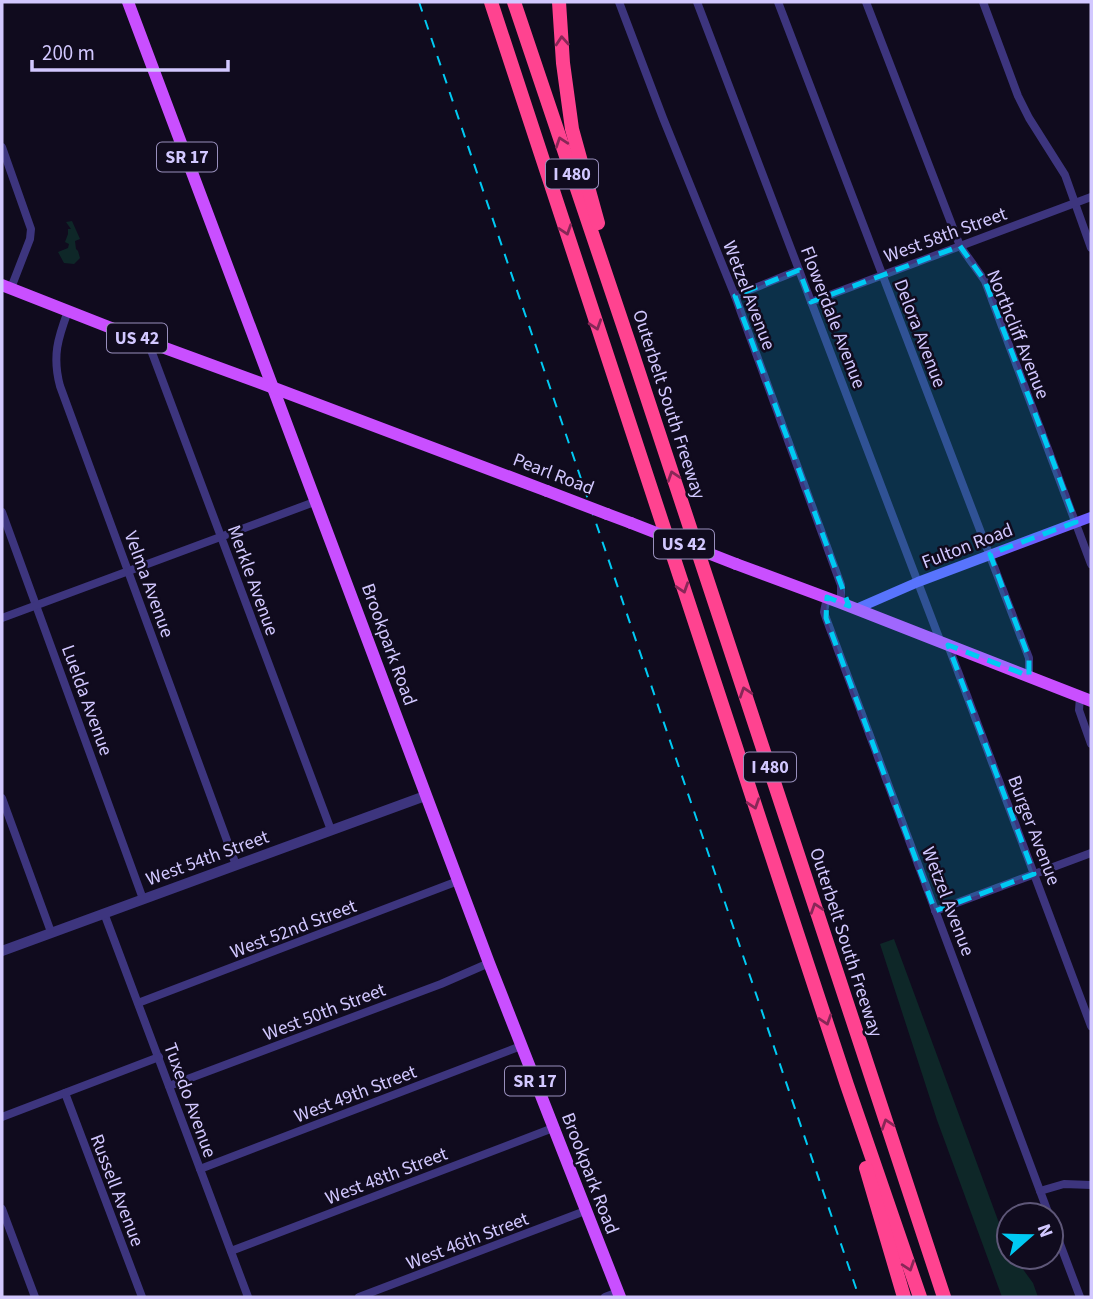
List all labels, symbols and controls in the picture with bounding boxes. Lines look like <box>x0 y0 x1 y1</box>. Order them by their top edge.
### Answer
scale bar <box>32 28 228 72</box>
one-way arrow <box>554 35 569 46</box>
text: 200 m <box>42 38 95 68</box>
one-way arrow <box>555 136 569 149</box>
road number: SR 17 <box>157 142 217 172</box>
road number: I 480 <box>546 160 598 188</box>
street label: West 58th Street <box>880 200 1011 270</box>
one-way arrow <box>558 223 572 235</box>
street label: Wetzel Avenue <box>715 237 782 354</box>
street label: Flowerdale Avenue <box>793 242 872 393</box>
street label: Northcliff Avenue <box>979 266 1056 403</box>
street label: Delora Avenue <box>887 275 953 392</box>
street label: Outerbelt South Freeway <box>625 306 712 503</box>
one-way arrow <box>588 319 603 331</box>
road number: US 42 <box>107 324 167 352</box>
street label: Pearl Road <box>509 447 598 502</box>
one-way arrow <box>667 471 682 483</box>
street label: Fulton Road <box>918 517 1017 576</box>
street label: Merkle Avenue <box>220 521 285 640</box>
street label: Velma Avenue <box>117 528 180 642</box>
road number: US 42 <box>654 530 714 558</box>
street label: Brookpark Road <box>354 580 423 709</box>
one-way arrow <box>675 581 689 593</box>
street label: Luelda Avenue <box>54 641 119 760</box>
one-way arrow <box>739 687 753 699</box>
road number: I 480 <box>744 752 796 782</box>
street label: Burger Avenue <box>1000 772 1067 889</box>
one-way arrow <box>746 797 761 809</box>
street label: West 54th Street <box>142 823 273 893</box>
street label: Wetzel Avenue <box>914 843 981 960</box>
street label: Outerbelt South Freeway <box>802 844 889 1041</box>
street label: West 52nd Street <box>226 893 361 966</box>
one-way arrow <box>810 903 824 915</box>
street label: West 50th Street <box>259 976 390 1048</box>
one-way arrow <box>818 1013 832 1025</box>
street label: Tuxedo Avenue <box>156 1039 223 1162</box>
street label: West 49th Street <box>290 1058 421 1130</box>
road number: SR 17 <box>505 1066 565 1096</box>
street label: Brookpark Road <box>554 1109 625 1238</box>
one-way arrow <box>881 1119 895 1131</box>
street label: Russell Avenue <box>83 1130 150 1251</box>
street label: West 48th Street <box>321 1140 452 1212</box>
north arrow <box>995 1201 1065 1271</box>
street label: West 46th Street <box>402 1205 533 1277</box>
text: N <box>1030 1220 1059 1241</box>
one-way arrow <box>901 1259 915 1271</box>

